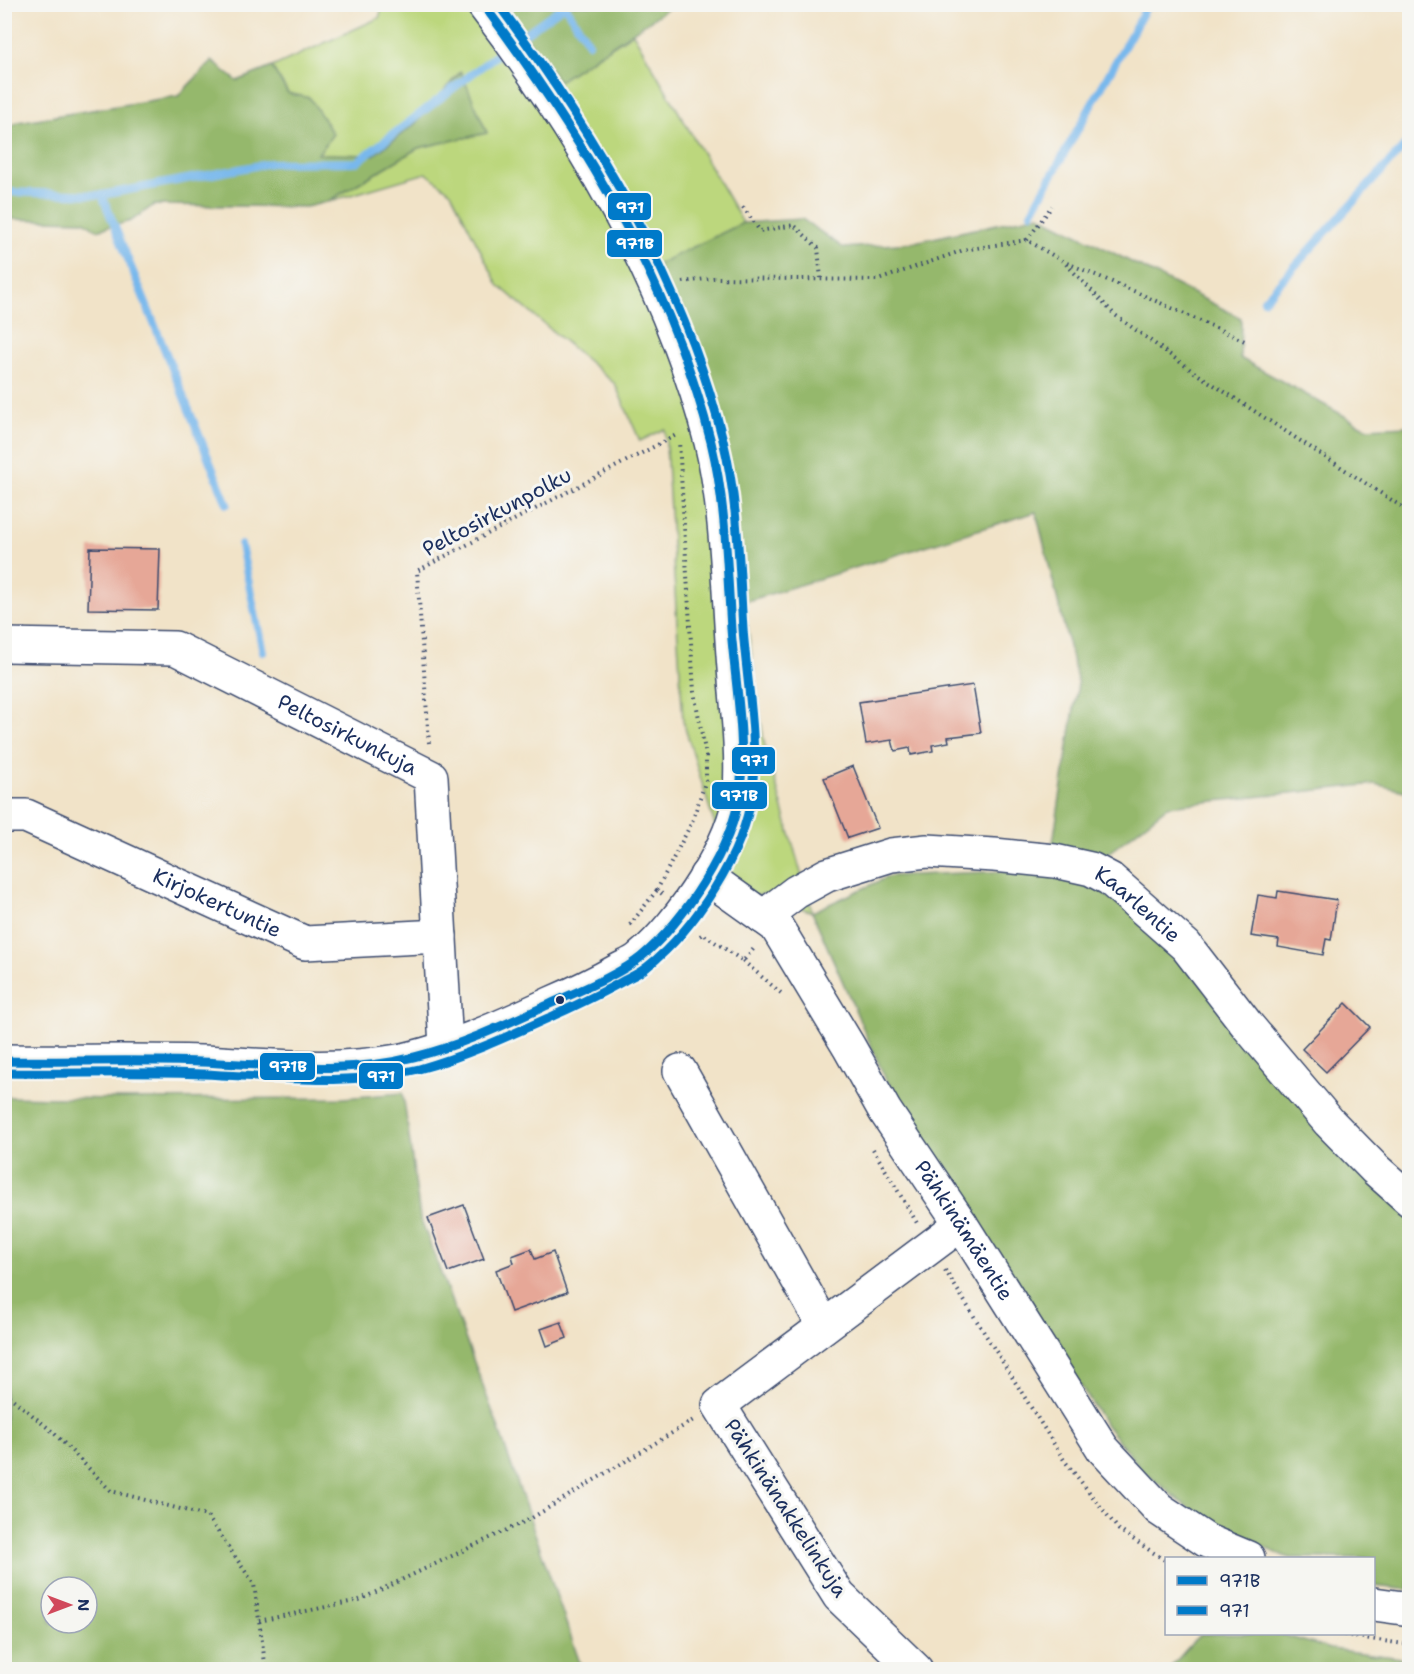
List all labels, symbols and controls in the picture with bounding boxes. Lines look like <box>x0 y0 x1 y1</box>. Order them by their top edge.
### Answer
line badge: 971 <box>607 192 652 221</box>
text: 971 <box>616 197 644 218</box>
line badge: 971B <box>606 229 663 258</box>
text: 971B <box>616 233 654 254</box>
street label: Peltosirkunpolku <box>417 461 577 563</box>
street label: Peltosirkunkuja <box>273 688 422 782</box>
line badge: 971 <box>731 746 776 775</box>
text: 971 <box>740 750 768 771</box>
line badge: 971B <box>711 781 768 810</box>
text: 971B <box>720 785 758 806</box>
street label: Kaarlentie <box>1090 859 1187 949</box>
street label: Kirjokertuntie <box>148 862 286 944</box>
unlabelled marker <box>554 994 566 1006</box>
line badge: 971B <box>259 1052 316 1081</box>
text: 971B <box>269 1056 307 1077</box>
line badge: 971 <box>358 1062 404 1090</box>
text: 971 <box>367 1066 395 1087</box>
street label: Pähkinämäentie <box>908 1155 1020 1306</box>
street label: Pähkinänakkelinkuja <box>718 1413 854 1603</box>
legend <box>1165 1557 1375 1635</box>
text: 971B <box>1219 1569 1260 1593</box>
north arrow <box>39 1575 99 1635</box>
text: N <box>73 1599 94 1611</box>
text: 971 <box>1219 1599 1250 1623</box>

